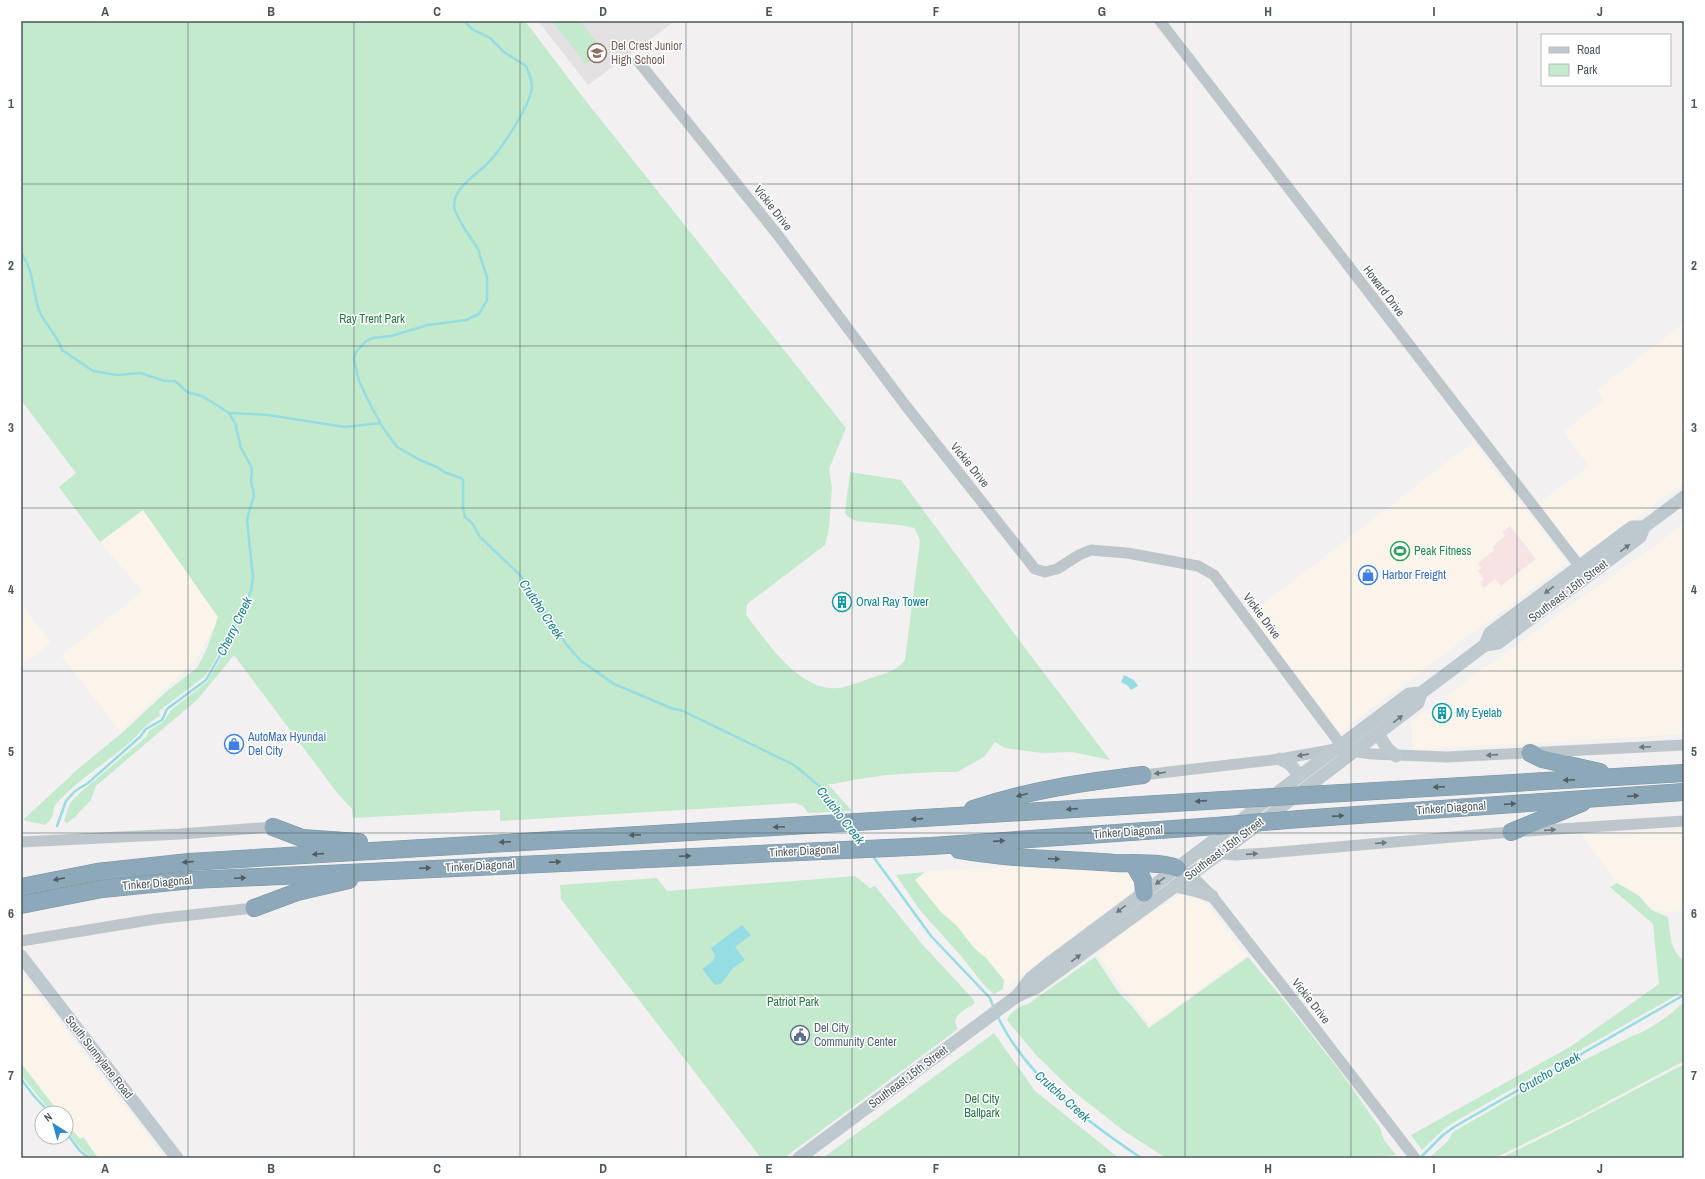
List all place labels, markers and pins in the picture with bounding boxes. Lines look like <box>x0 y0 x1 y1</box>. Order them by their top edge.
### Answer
place label: Del Crest Junior High School <box>611 38 683 68</box>
school or university icon: Del Crest Junior High School <box>586 42 608 64</box>
sports icon: Peak Fitness <box>1389 540 1411 562</box>
place label: Peak Fitness <box>1414 543 1472 559</box>
shop icon: Harbor Freight <box>1357 564 1379 586</box>
place label: Harbor Freight <box>1382 567 1446 583</box>
building icon: Orval Ray Tower <box>831 591 853 613</box>
place label: Orval Ray Tower <box>856 594 929 610</box>
building icon: My Eyelab <box>1431 702 1453 724</box>
place label: My Eyelab <box>1456 705 1502 721</box>
place label: AutoMax Hyundai Del City <box>247 729 326 759</box>
shop icon: AutoMax Hyundai Del City <box>223 733 245 755</box>
place label: Del City Community Center <box>814 1020 897 1050</box>
public building icon: Del City Community Center <box>789 1024 811 1046</box>

